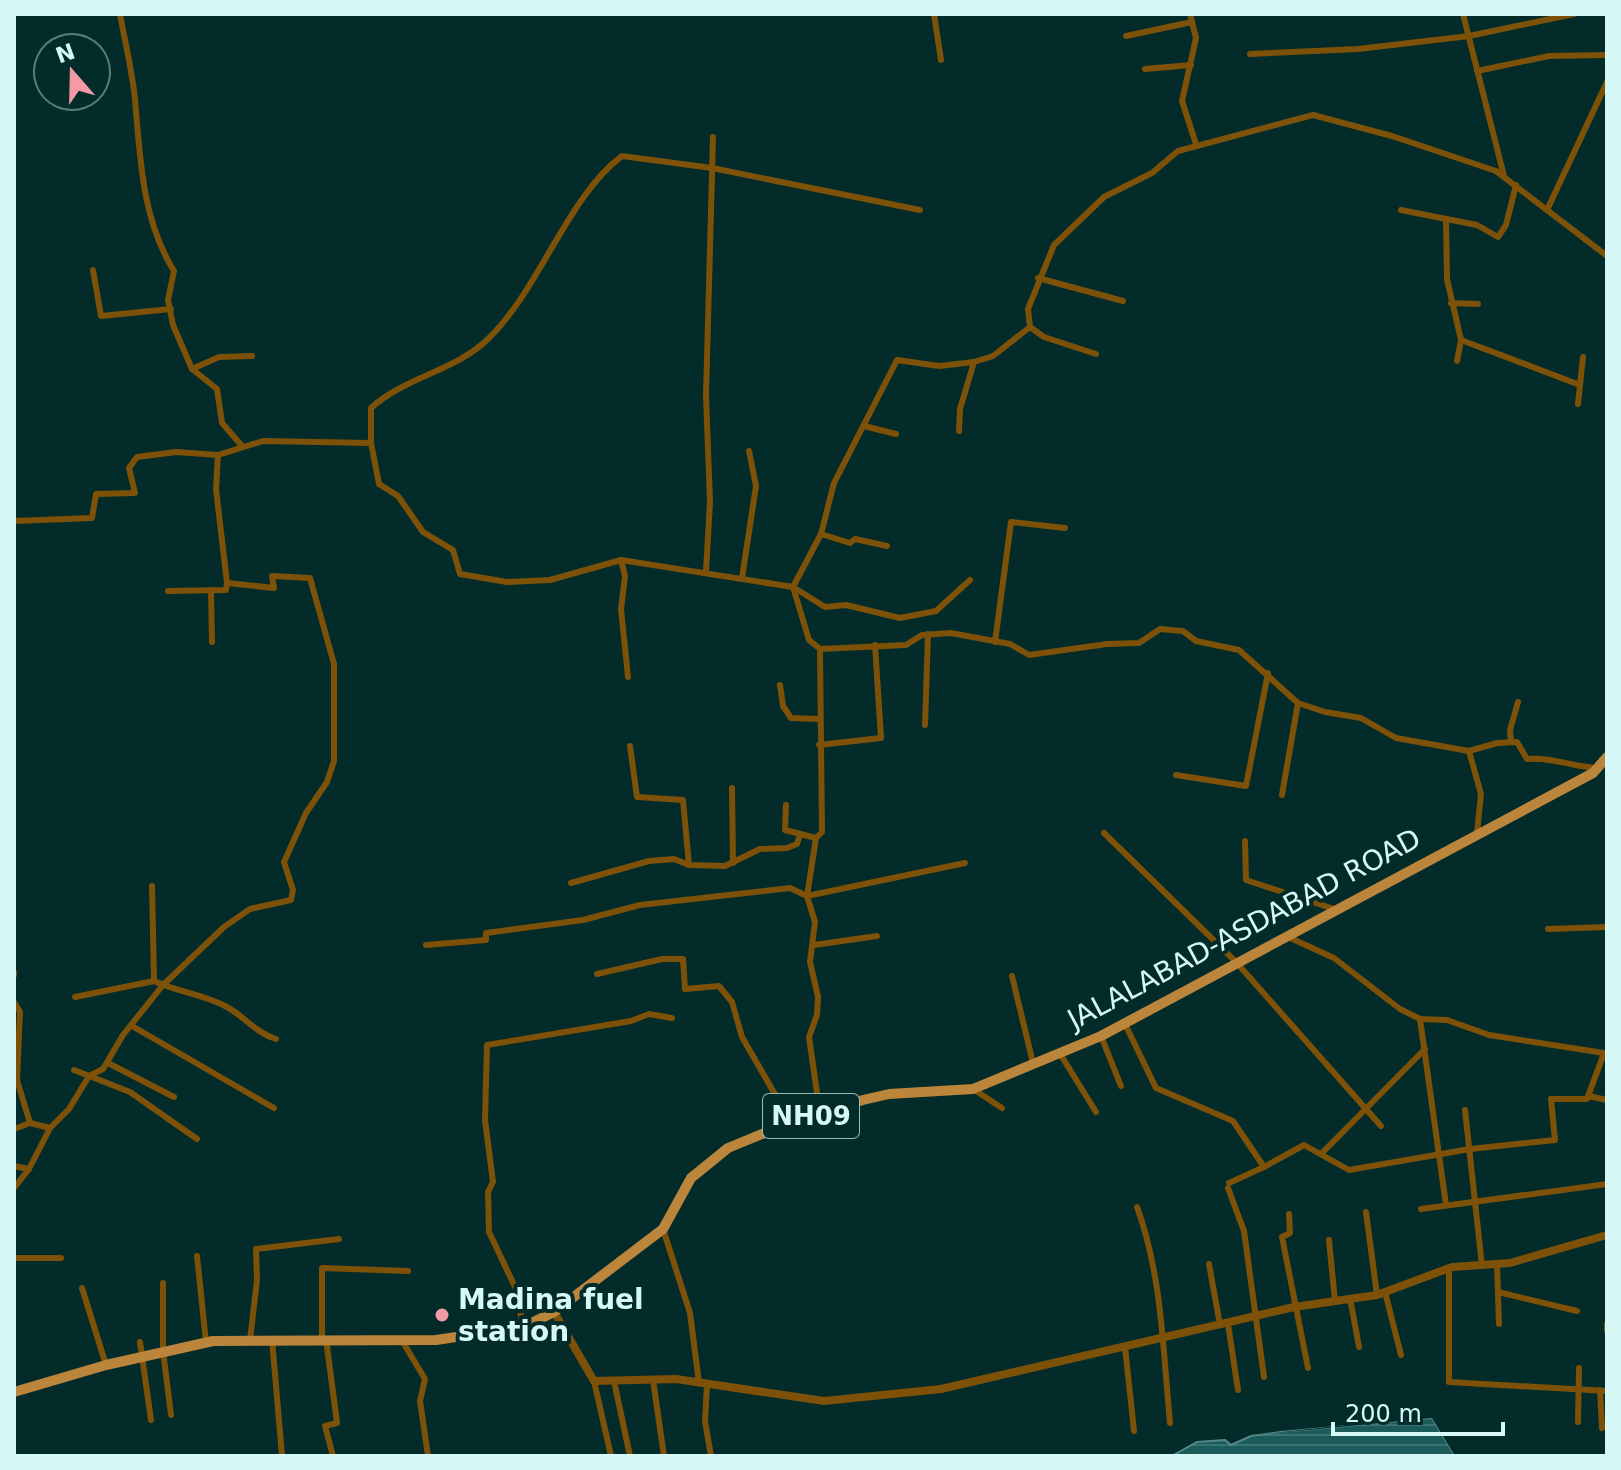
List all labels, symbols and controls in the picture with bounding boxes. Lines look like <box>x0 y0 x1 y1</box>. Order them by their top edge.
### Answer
north arrow <box>32 32 112 112</box>
text: N <box>52 39 78 69</box>
street label: JALALABAD-ASDABAD ROAD <box>1060 822 1426 1037</box>
road number: NH09 <box>763 1094 859 1138</box>
place label: Madina fuel station <box>458 1283 644 1348</box>
marker: Madina fuel station <box>433 1306 451 1324</box>
scale bar <box>1333 1386 1503 1436</box>
text: 200 m <box>1345 1400 1422 1428</box>

